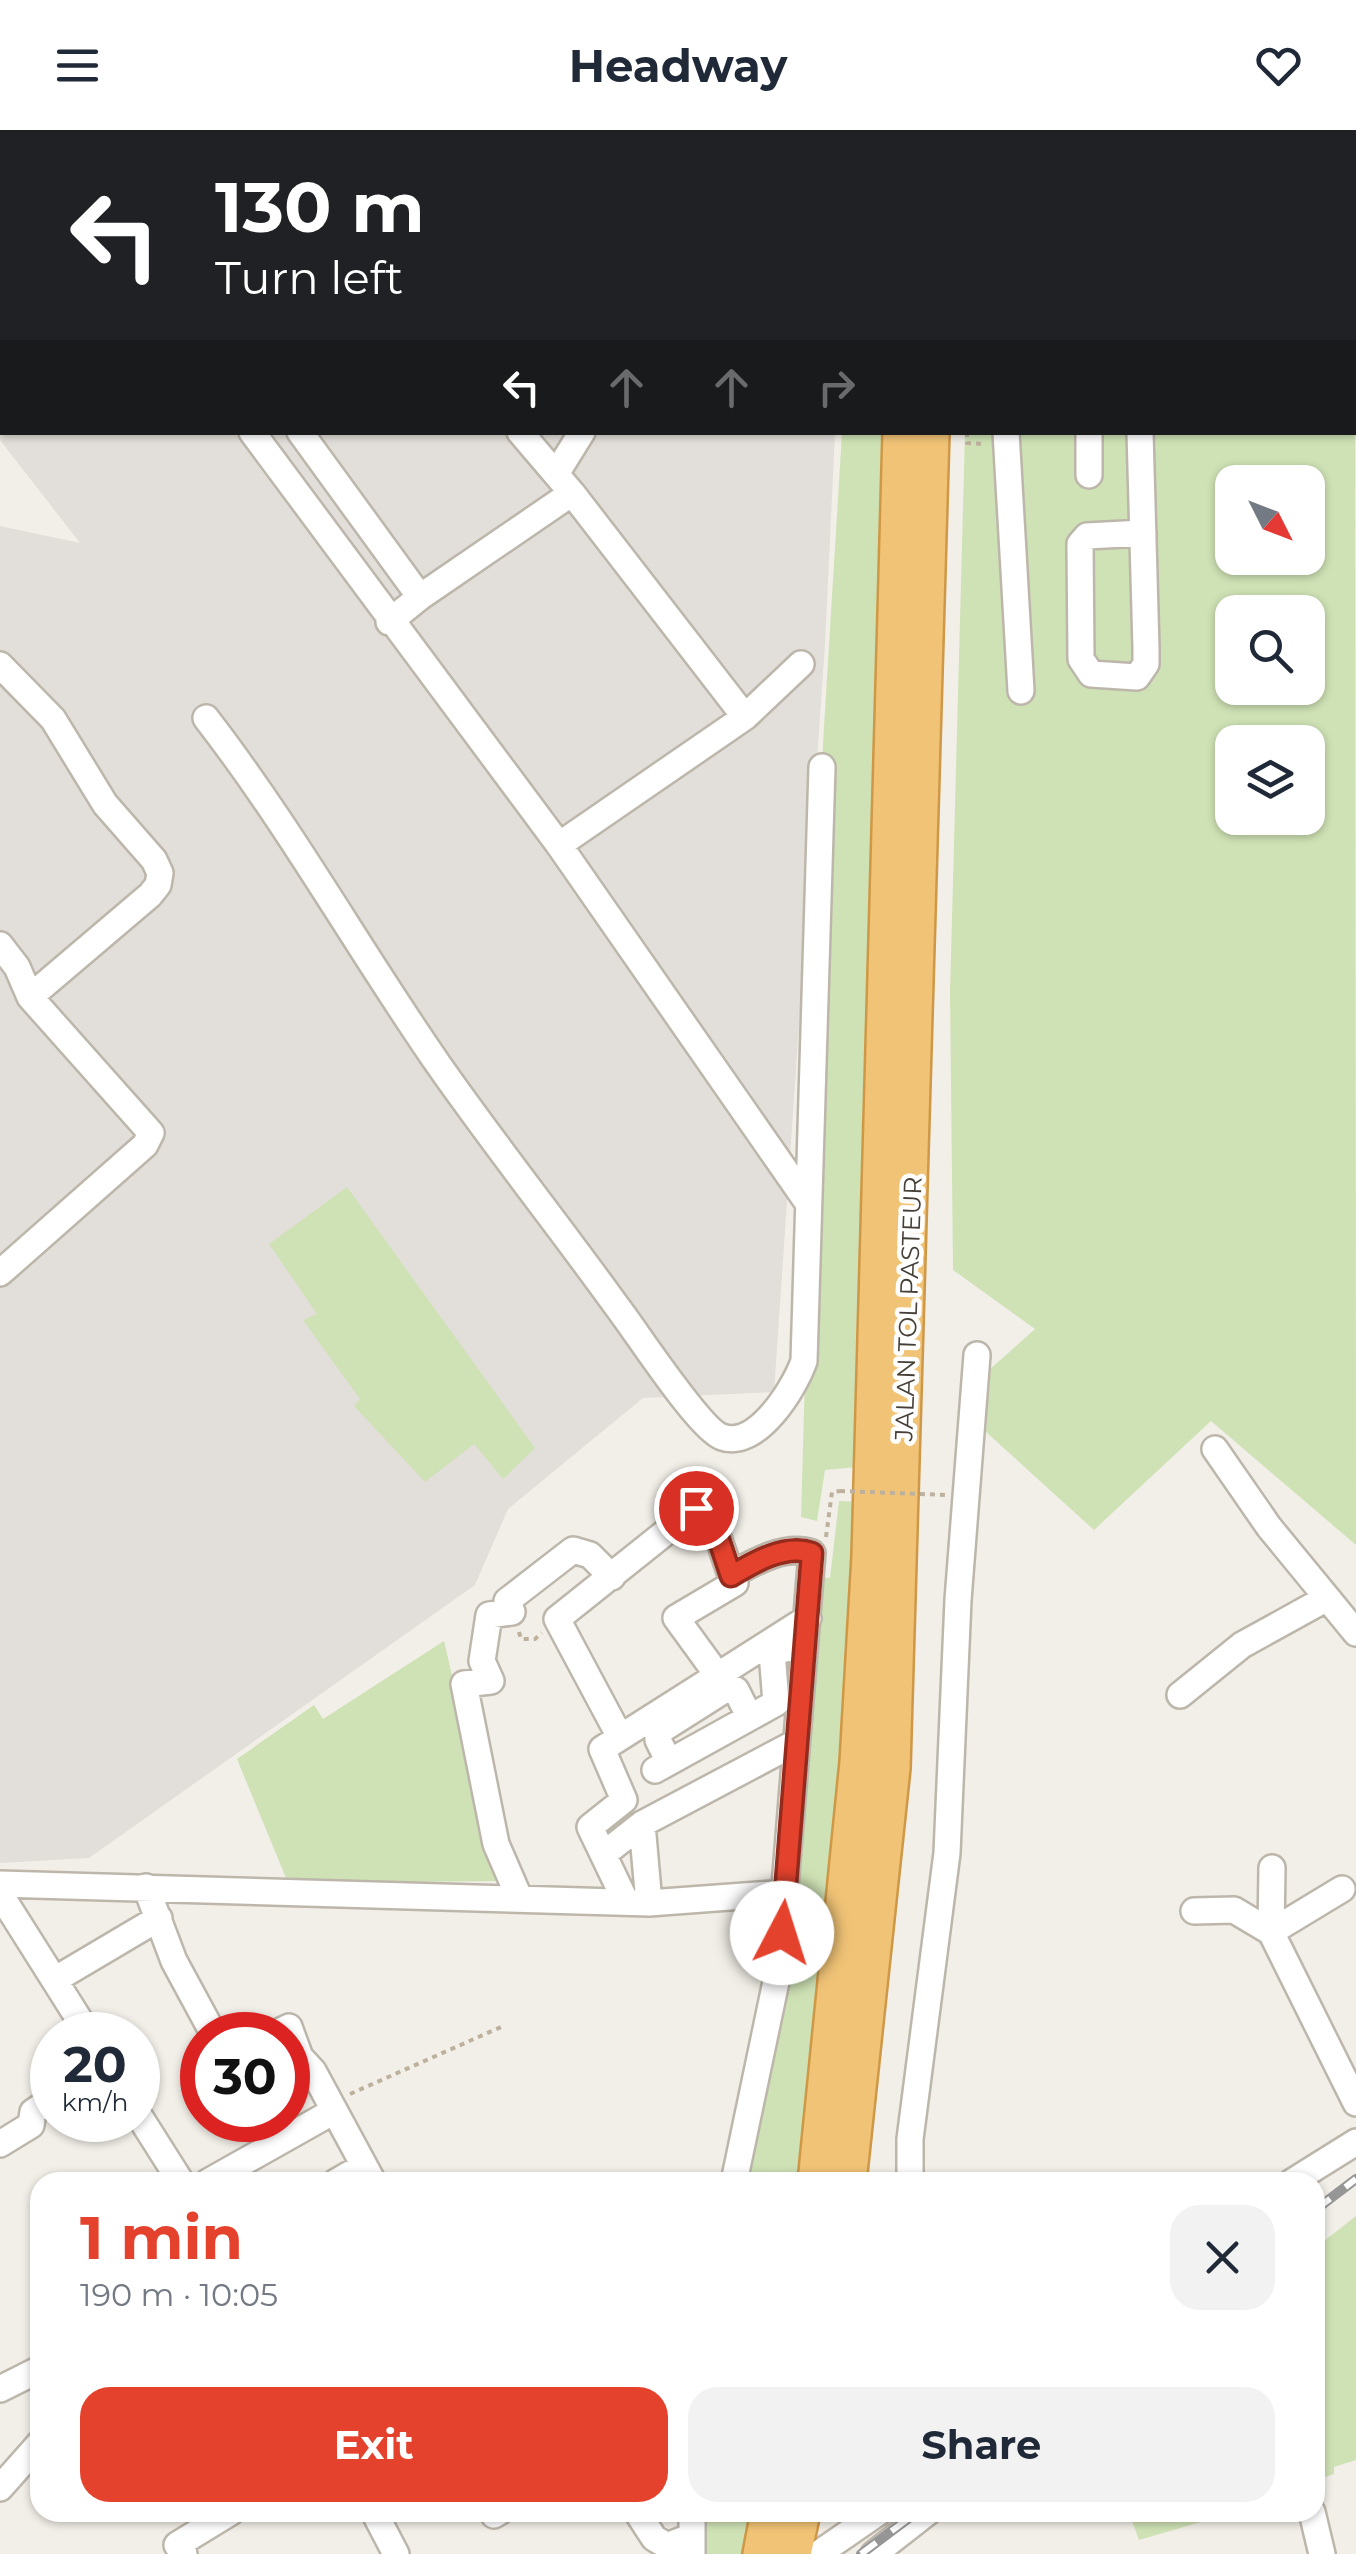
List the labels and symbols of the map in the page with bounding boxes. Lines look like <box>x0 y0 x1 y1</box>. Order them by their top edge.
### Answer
north arrow <box>1215 465 1325 575</box>
street label: JALAN TOL PASTEUR <box>888 1176 928 1443</box>
pin <box>654 1466 739 1551</box>
position arrow <box>730 1881 834 1985</box>
speed limit sign: 30 <box>180 2012 310 2142</box>

